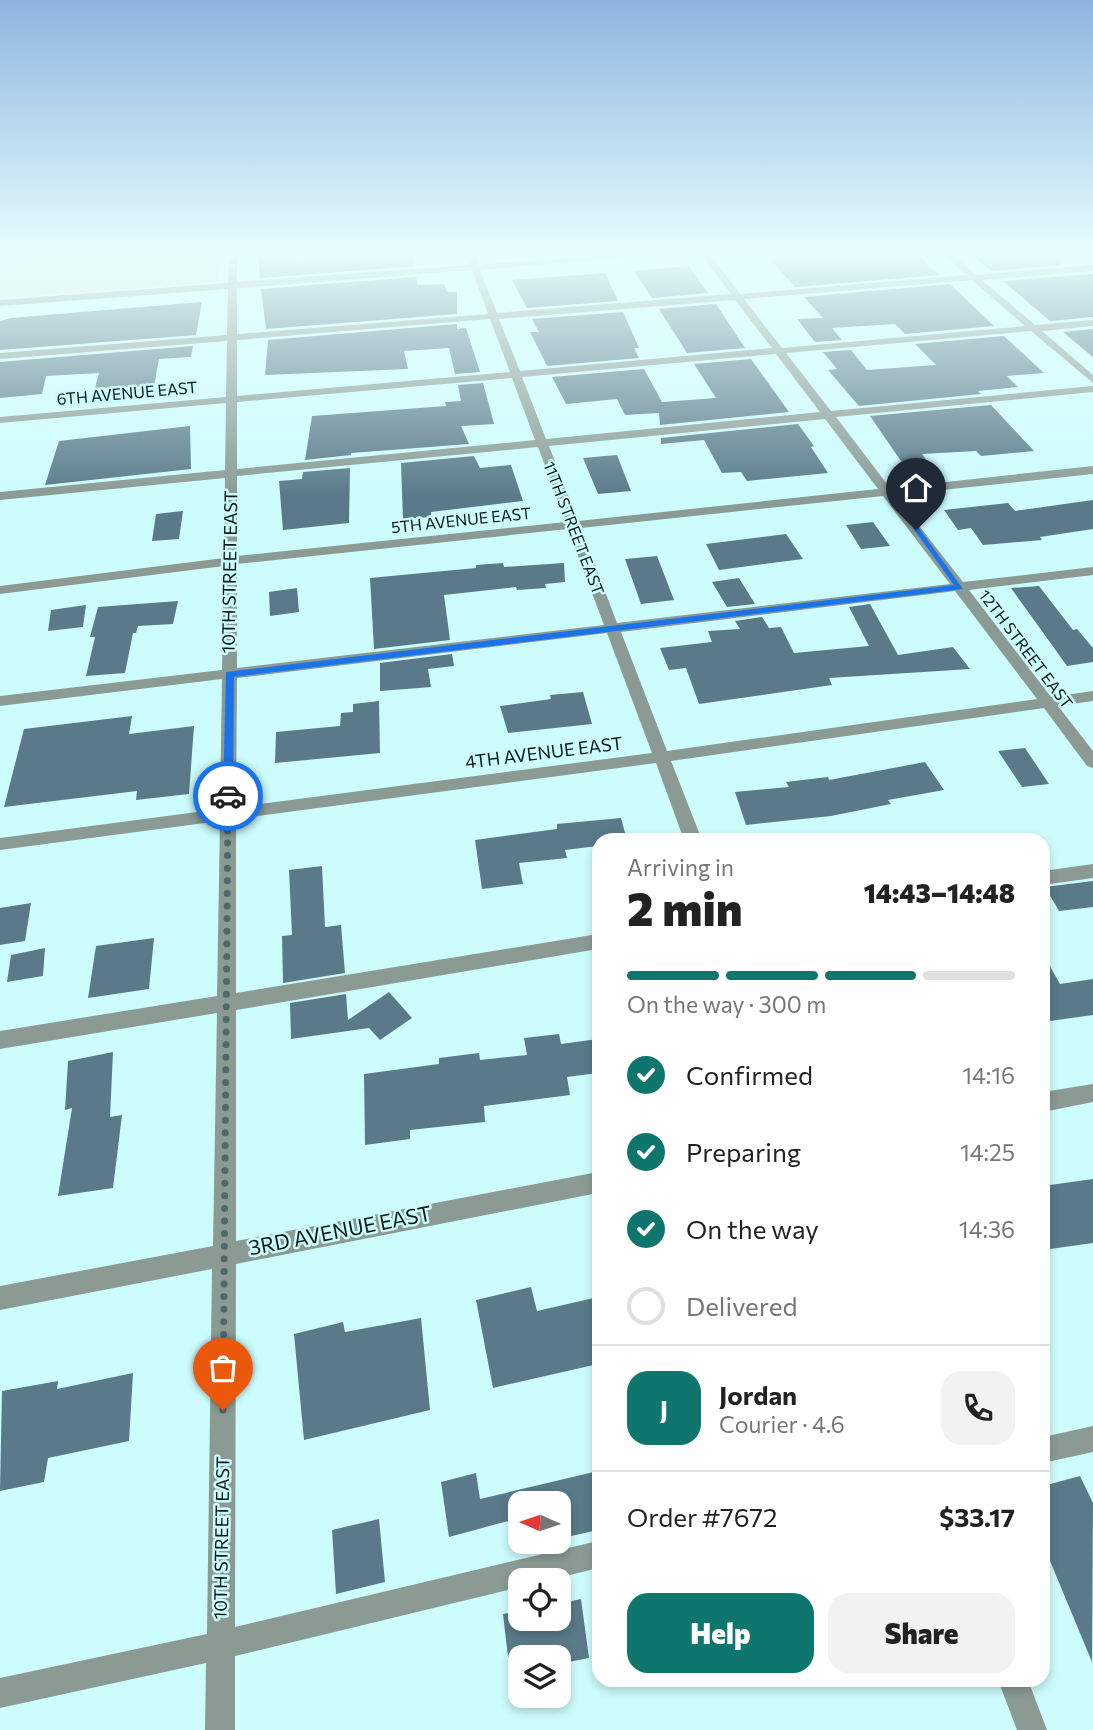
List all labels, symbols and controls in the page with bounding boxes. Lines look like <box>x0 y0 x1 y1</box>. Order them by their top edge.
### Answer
street label: 6TH AVENUE EAST <box>56 377 198 408</box>
street label: 11TH STREET EAST <box>540 458 609 597</box>
pin <box>886 458 946 530</box>
icon: home <box>897 469 935 507</box>
street label: 10TH STREET EAST <box>217 491 241 653</box>
street label: 5TH AVENUE EAST <box>390 503 532 536</box>
street label: 12TH STREET EAST <box>976 586 1077 712</box>
street label: 4TH AVENUE EAST <box>464 731 624 773</box>
courier <box>193 761 263 831</box>
icon: car <box>209 777 247 815</box>
text: Arriving in <box>627 853 734 881</box>
text: 14:43–14:48 <box>864 877 1015 908</box>
text: 2 min <box>627 879 743 935</box>
text: On the way · 300 m <box>627 990 826 1018</box>
icon: check <box>627 1056 665 1094</box>
text: Confirmed <box>686 1059 813 1090</box>
text: 14:16 <box>962 1061 1015 1089</box>
icon: check <box>627 1133 665 1171</box>
text: Preparing <box>686 1136 801 1167</box>
text: 14:25 <box>960 1138 1015 1166</box>
street label: 3RD AVENUE EAST <box>246 1200 433 1259</box>
icon: check <box>627 1210 665 1248</box>
text: On the way <box>686 1213 819 1244</box>
text: 14:36 <box>959 1215 1015 1243</box>
text: Delivered <box>686 1290 797 1321</box>
pin <box>193 1338 253 1410</box>
icon: bag <box>204 1349 242 1387</box>
button: phone <box>941 1371 1015 1445</box>
text: Jordan <box>719 1379 797 1410</box>
text: J <box>660 1393 668 1424</box>
text: Courier · 4.6 <box>719 1410 845 1438</box>
street label: 10TH STREET EAST <box>209 1457 233 1619</box>
north arrow <box>508 1491 570 1554</box>
map controls <box>508 1491 571 1708</box>
text: Order #7672 <box>627 1501 778 1532</box>
text: $33.17 <box>939 1501 1015 1532</box>
button: locate <box>508 1568 571 1631</box>
button: Help <box>627 1593 814 1673</box>
button: Share <box>828 1593 1015 1673</box>
button: layers <box>508 1645 571 1708</box>

